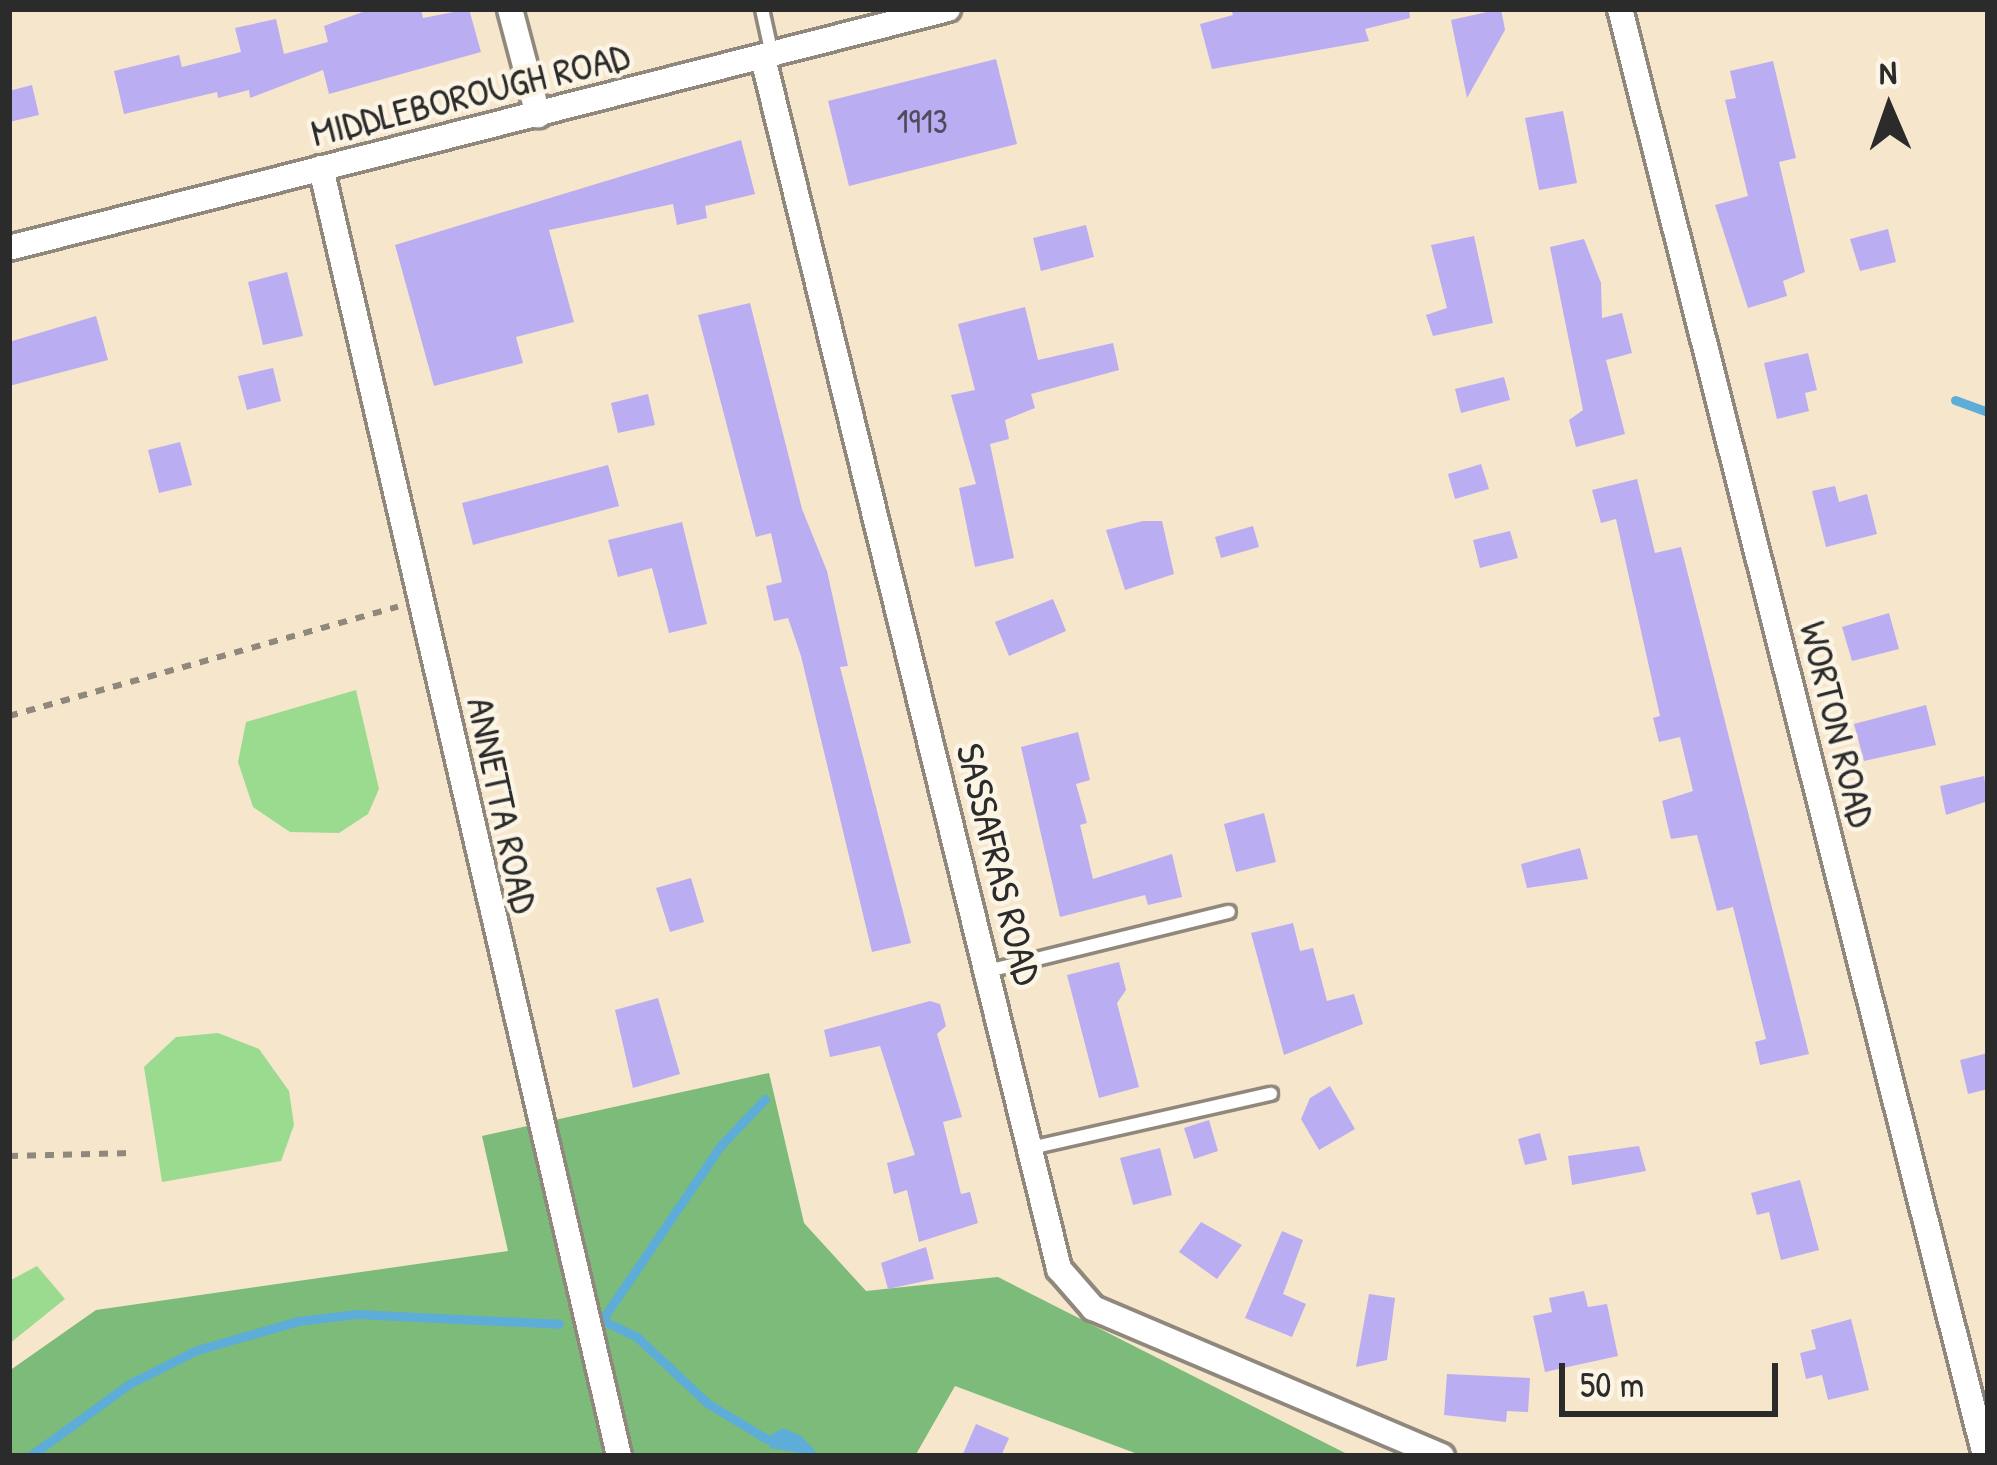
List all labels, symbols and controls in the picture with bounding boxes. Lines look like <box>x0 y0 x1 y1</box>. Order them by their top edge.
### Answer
street label: MIDDLEBOROUGH ROAD <box>306 32 634 156</box>
north arrow <box>1829 48 1949 168</box>
text: N <box>1878 50 1897 94</box>
house number: 1913 <box>897 102 947 142</box>
street label: WORTON ROAD <box>1790 616 1886 832</box>
street label: ANNETTA ROAD <box>457 693 549 917</box>
street label: SASSAFRAS ROAD <box>946 739 1052 989</box>
scale bar <box>1565 1339 1784 1413</box>
text: 50 m <box>1580 1359 1644 1408</box>

